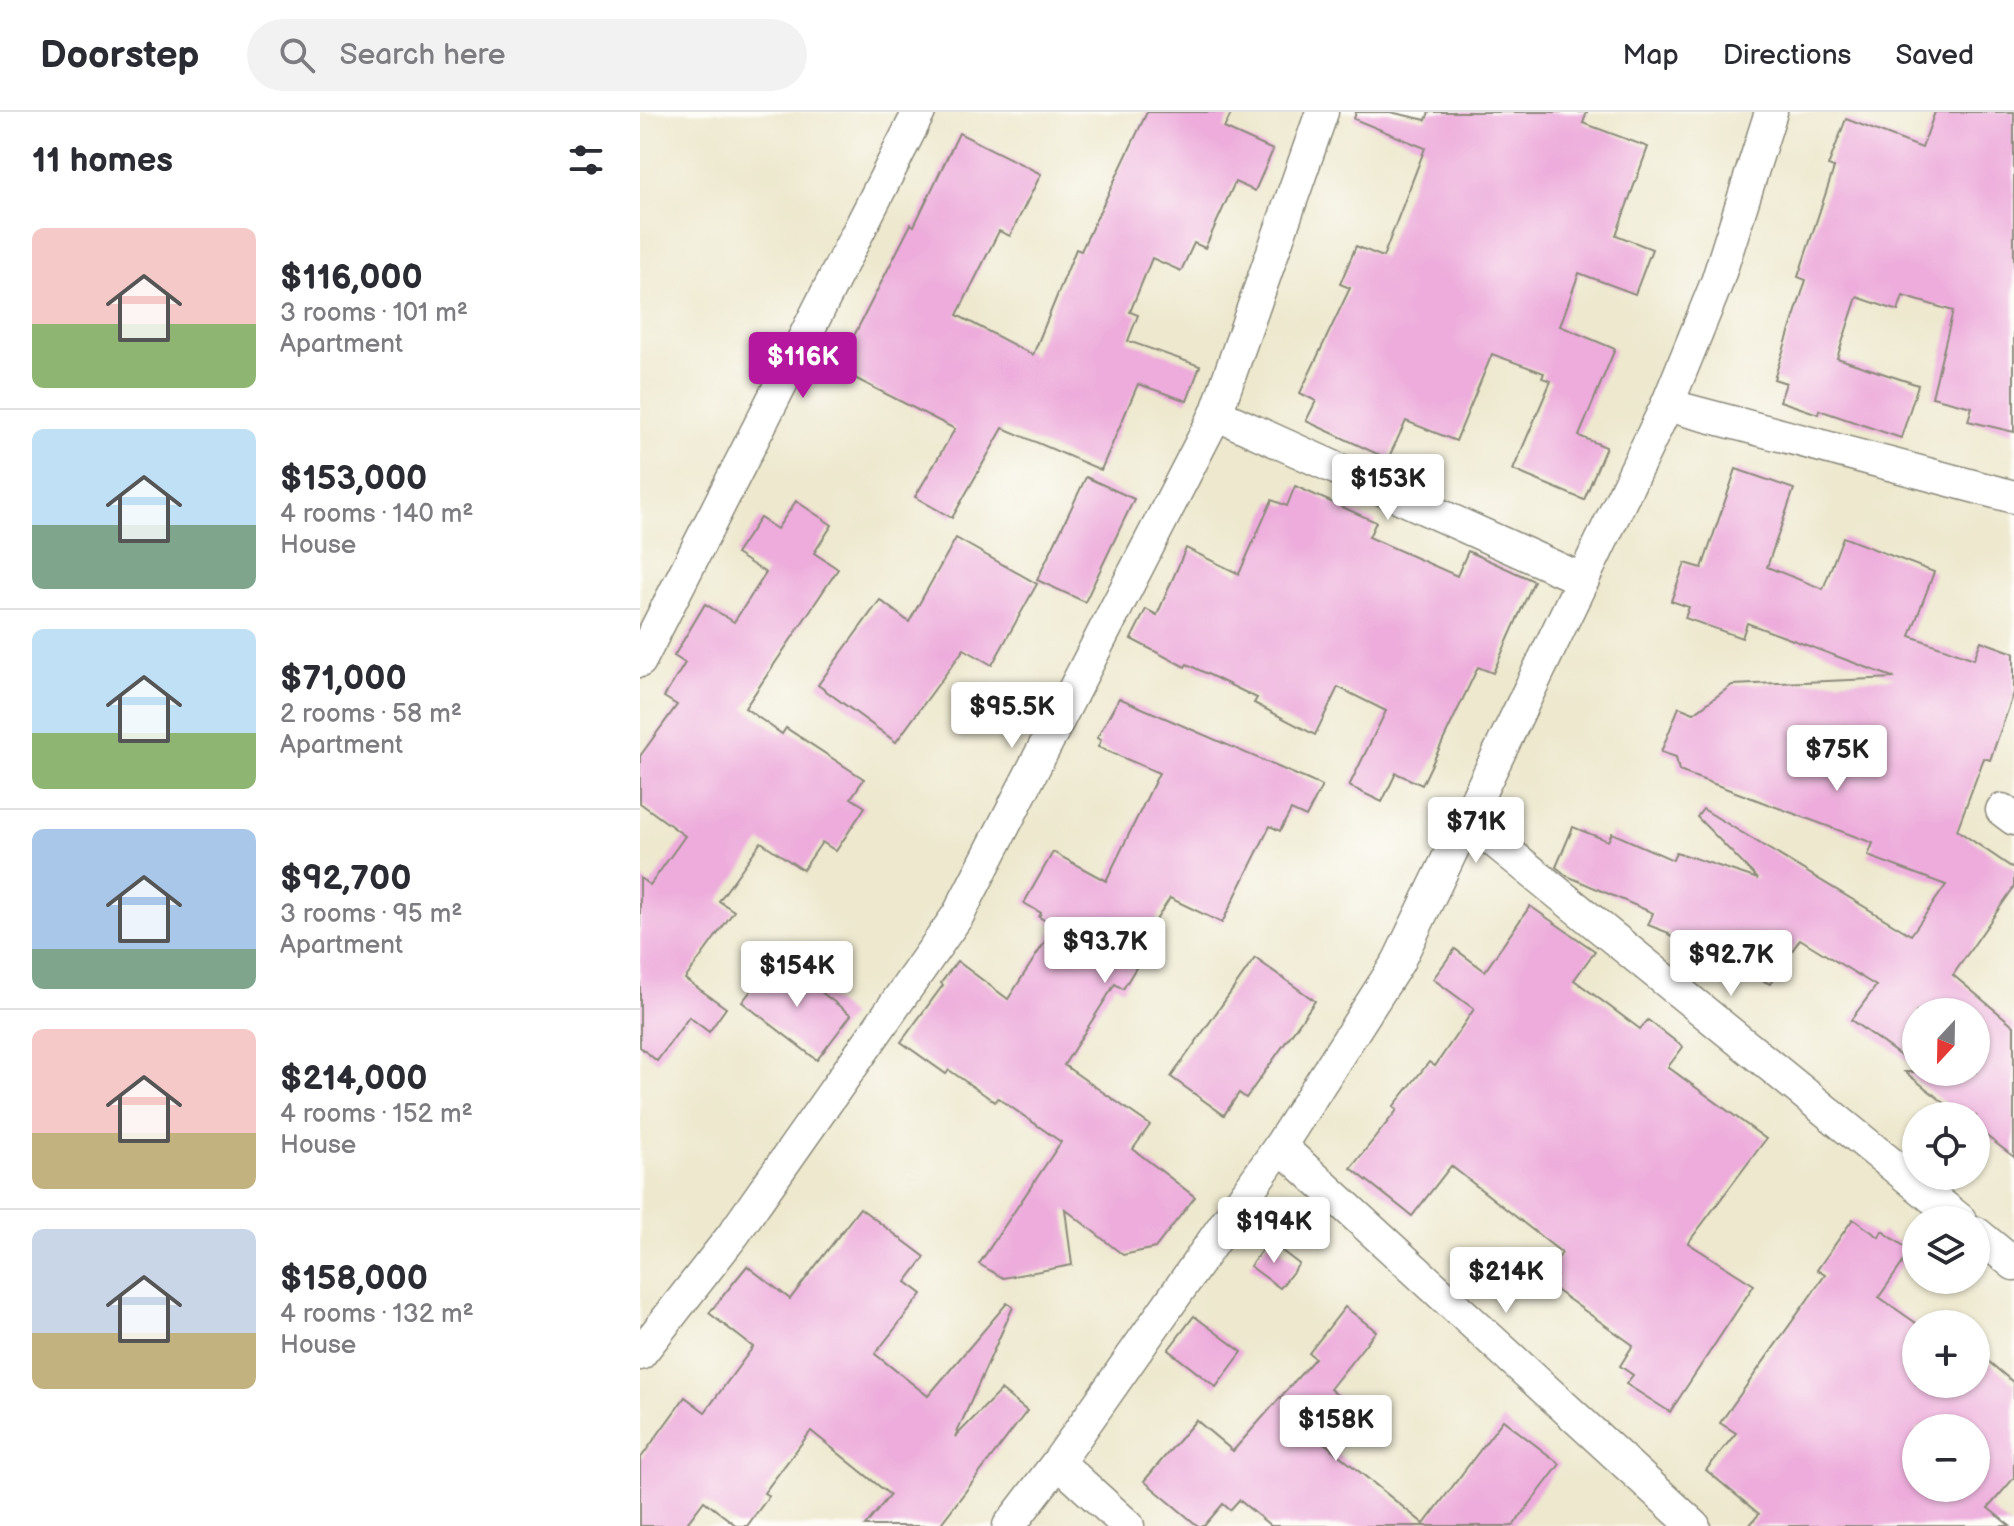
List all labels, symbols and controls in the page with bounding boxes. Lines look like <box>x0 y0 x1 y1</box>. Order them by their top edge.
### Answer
search box <box>247 19 807 91</box>
text: Doorstep <box>40 33 199 78</box>
icon: search <box>275 33 319 77</box>
text: Search here <box>339 37 506 73</box>
text: Map <box>1622 39 1679 72</box>
text: Directions <box>1723 39 1851 72</box>
text: Saved <box>1895 39 1974 72</box>
icon: filters <box>564 138 608 182</box>
text: 11 homes <box>32 140 173 181</box>
text: $116,000 <box>280 257 423 298</box>
icon: home <box>96 260 192 356</box>
text: 3 rooms · 101 m² <box>280 298 468 329</box>
text: Apartment <box>280 329 403 360</box>
pin: $116K <box>747 332 859 400</box>
text: $116K <box>767 342 839 373</box>
pin: $153K <box>1332 454 1444 522</box>
text: $153,000 <box>280 458 427 499</box>
icon: home <box>96 461 192 557</box>
text: $153K <box>1350 464 1426 495</box>
text: 4 rooms · 140 m² <box>280 499 474 530</box>
text: House <box>280 530 356 561</box>
text: $71,000 <box>280 658 407 699</box>
icon: home <box>96 661 192 757</box>
pin: $95.5K <box>947 682 1077 750</box>
text: $95.5K <box>969 692 1055 723</box>
text: 2 rooms · 58 m² <box>280 699 462 730</box>
pin: $75K <box>1790 725 1884 793</box>
text: Apartment <box>280 730 403 761</box>
text: $75K <box>1805 735 1869 766</box>
pin: $71K <box>1429 797 1523 865</box>
text: $71K <box>1446 807 1506 838</box>
text: $92,700 <box>280 858 411 899</box>
icon: home <box>96 861 192 957</box>
text: 3 rooms · 95 m² <box>280 899 462 930</box>
pin: $93.7K <box>1040 917 1170 985</box>
text: $93.7K <box>1062 927 1148 958</box>
text: Apartment <box>280 930 403 961</box>
pin: $92.7K <box>1666 930 1796 998</box>
text: $92.7K <box>1688 940 1774 971</box>
pin: $154K <box>741 941 853 1009</box>
text: $154K <box>759 951 835 982</box>
north arrow <box>1902 998 1990 1086</box>
map controls <box>1902 998 1990 1502</box>
text: $214,000 <box>280 1058 428 1099</box>
icon: home <box>96 1061 192 1157</box>
text: 4 rooms · 152 m² <box>280 1099 473 1130</box>
button: locate <box>1902 1102 1990 1190</box>
text: House <box>280 1130 356 1161</box>
pin: $194K <box>1218 1197 1330 1265</box>
button: layers <box>1902 1206 1990 1294</box>
text: $194K <box>1236 1207 1312 1238</box>
pin: $214K <box>1450 1247 1562 1315</box>
text: $214K <box>1468 1257 1544 1288</box>
text: $158,000 <box>280 1258 428 1299</box>
icon: home <box>96 1261 192 1357</box>
text: 4 rooms · 132 m² <box>280 1299 474 1330</box>
button: + <box>1902 1310 1990 1398</box>
text: House <box>280 1330 356 1361</box>
pin: $158K <box>1280 1395 1392 1463</box>
text: $158K <box>1298 1405 1374 1436</box>
button: − <box>1902 1414 1990 1502</box>

